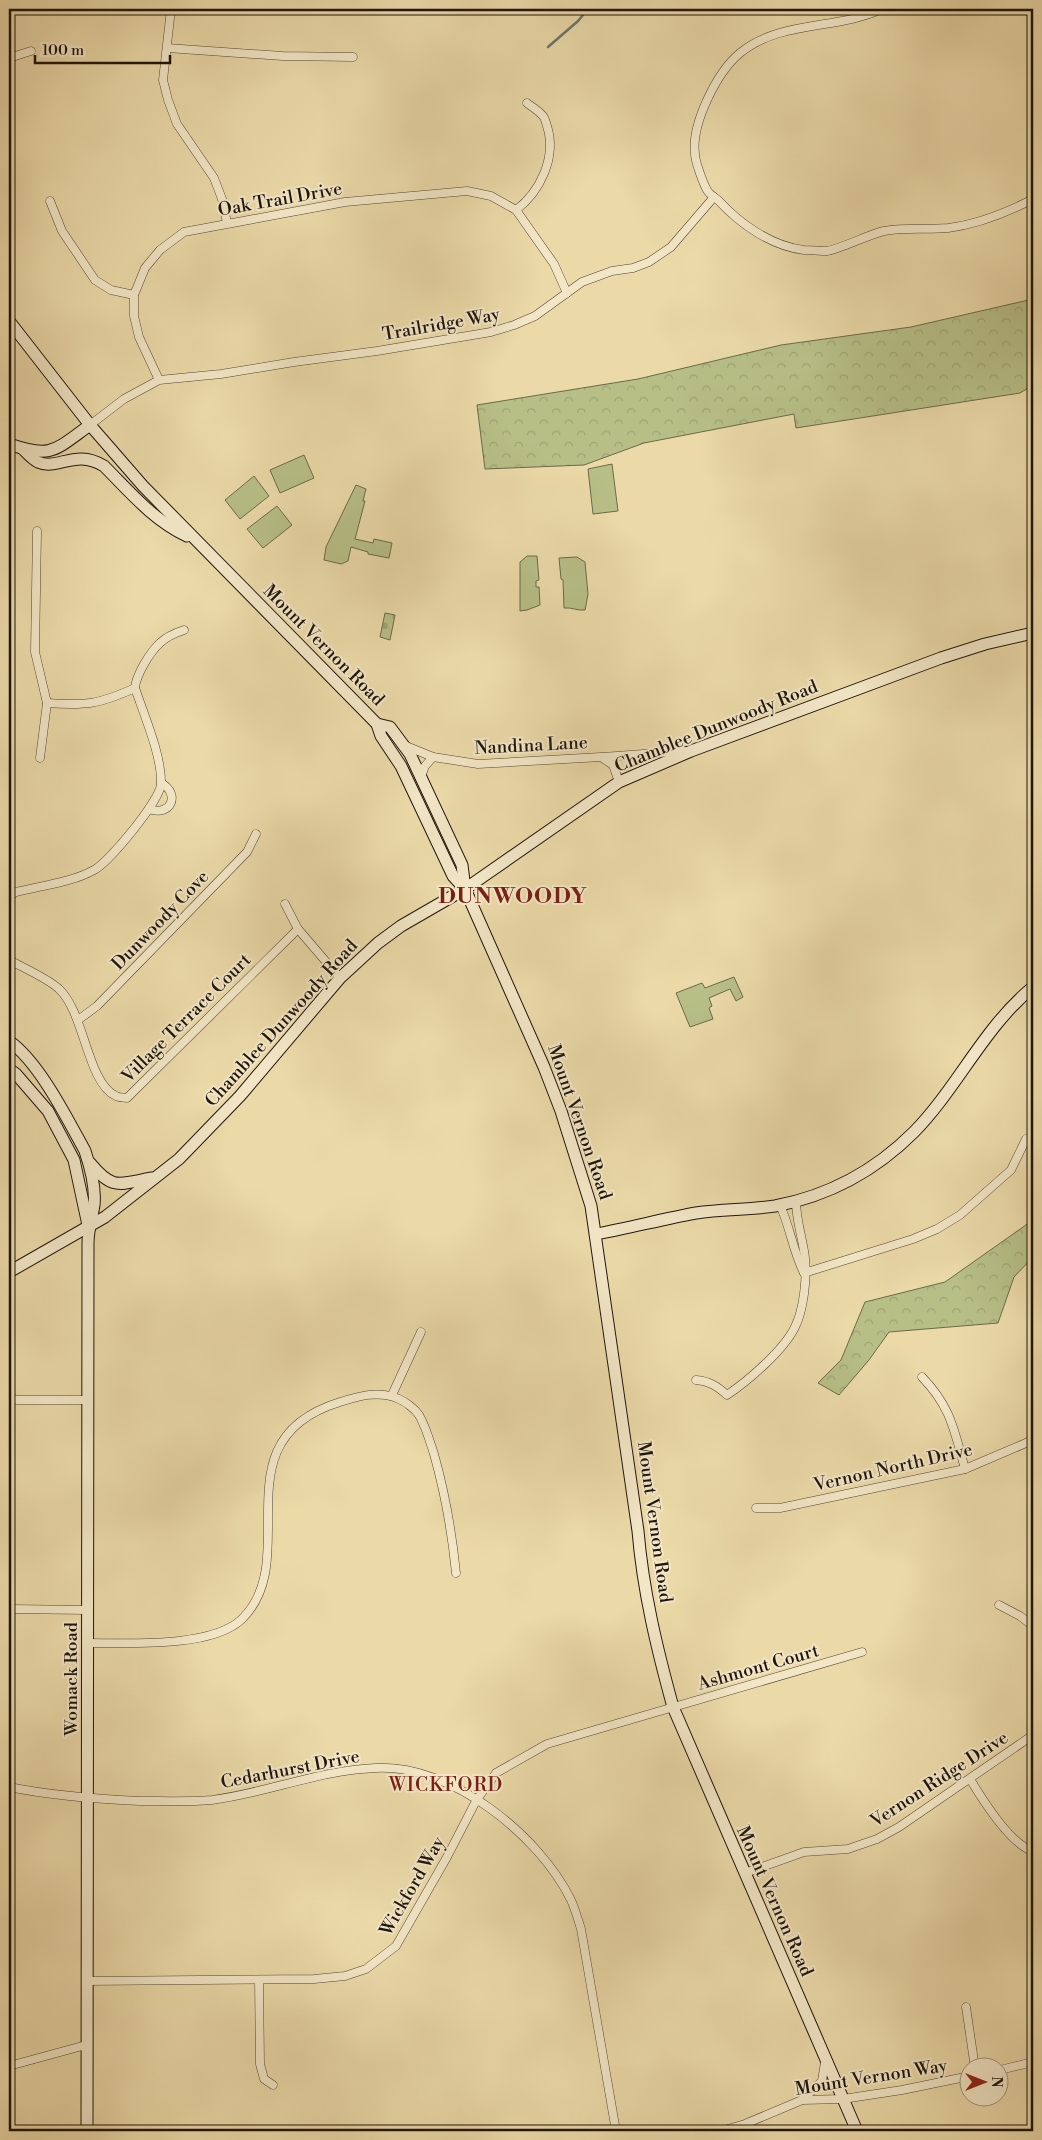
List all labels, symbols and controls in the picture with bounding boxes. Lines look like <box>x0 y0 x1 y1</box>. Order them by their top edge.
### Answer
scale bar <box>35 32 170 64</box>
text: 100 m <box>42 41 84 60</box>
street label: Oak Trail Drive <box>216 177 344 222</box>
street label: Trailridge Way <box>380 303 502 346</box>
street label: Mount Vernon Road <box>258 580 390 712</box>
street label: Chamblee Dunwoody Road <box>611 675 822 778</box>
street label: Nandina Lane <box>474 731 588 760</box>
street label: Dunwoody Cove <box>107 866 214 975</box>
district label: DUNWOODY <box>438 883 588 910</box>
street label: Chamblee Dunwoody Road <box>200 934 363 1112</box>
street label: Village Terrace Court <box>116 948 256 1089</box>
street label: Mount Vernon Road <box>542 1042 617 1204</box>
street label: Vernon North Drive <box>811 1438 975 1497</box>
street label: Mount Vernon Road <box>632 1440 677 1605</box>
street label: Womack Road <box>60 1621 83 1737</box>
street label: Ashmont Court <box>694 1639 822 1696</box>
street label: Vernon Ridge Drive <box>865 1726 1013 1833</box>
street label: Cedarhurst Drive <box>219 1745 361 1794</box>
district label: WICKFORD <box>388 1773 503 1797</box>
street label: Mount Vernon Road <box>731 1822 818 1981</box>
street label: Wickford Way <box>374 1832 450 1941</box>
street label: Mount Vernon Way <box>793 2054 949 2101</box>
north arrow <box>960 2058 1010 2108</box>
text: N <box>987 2076 1005 2088</box>

